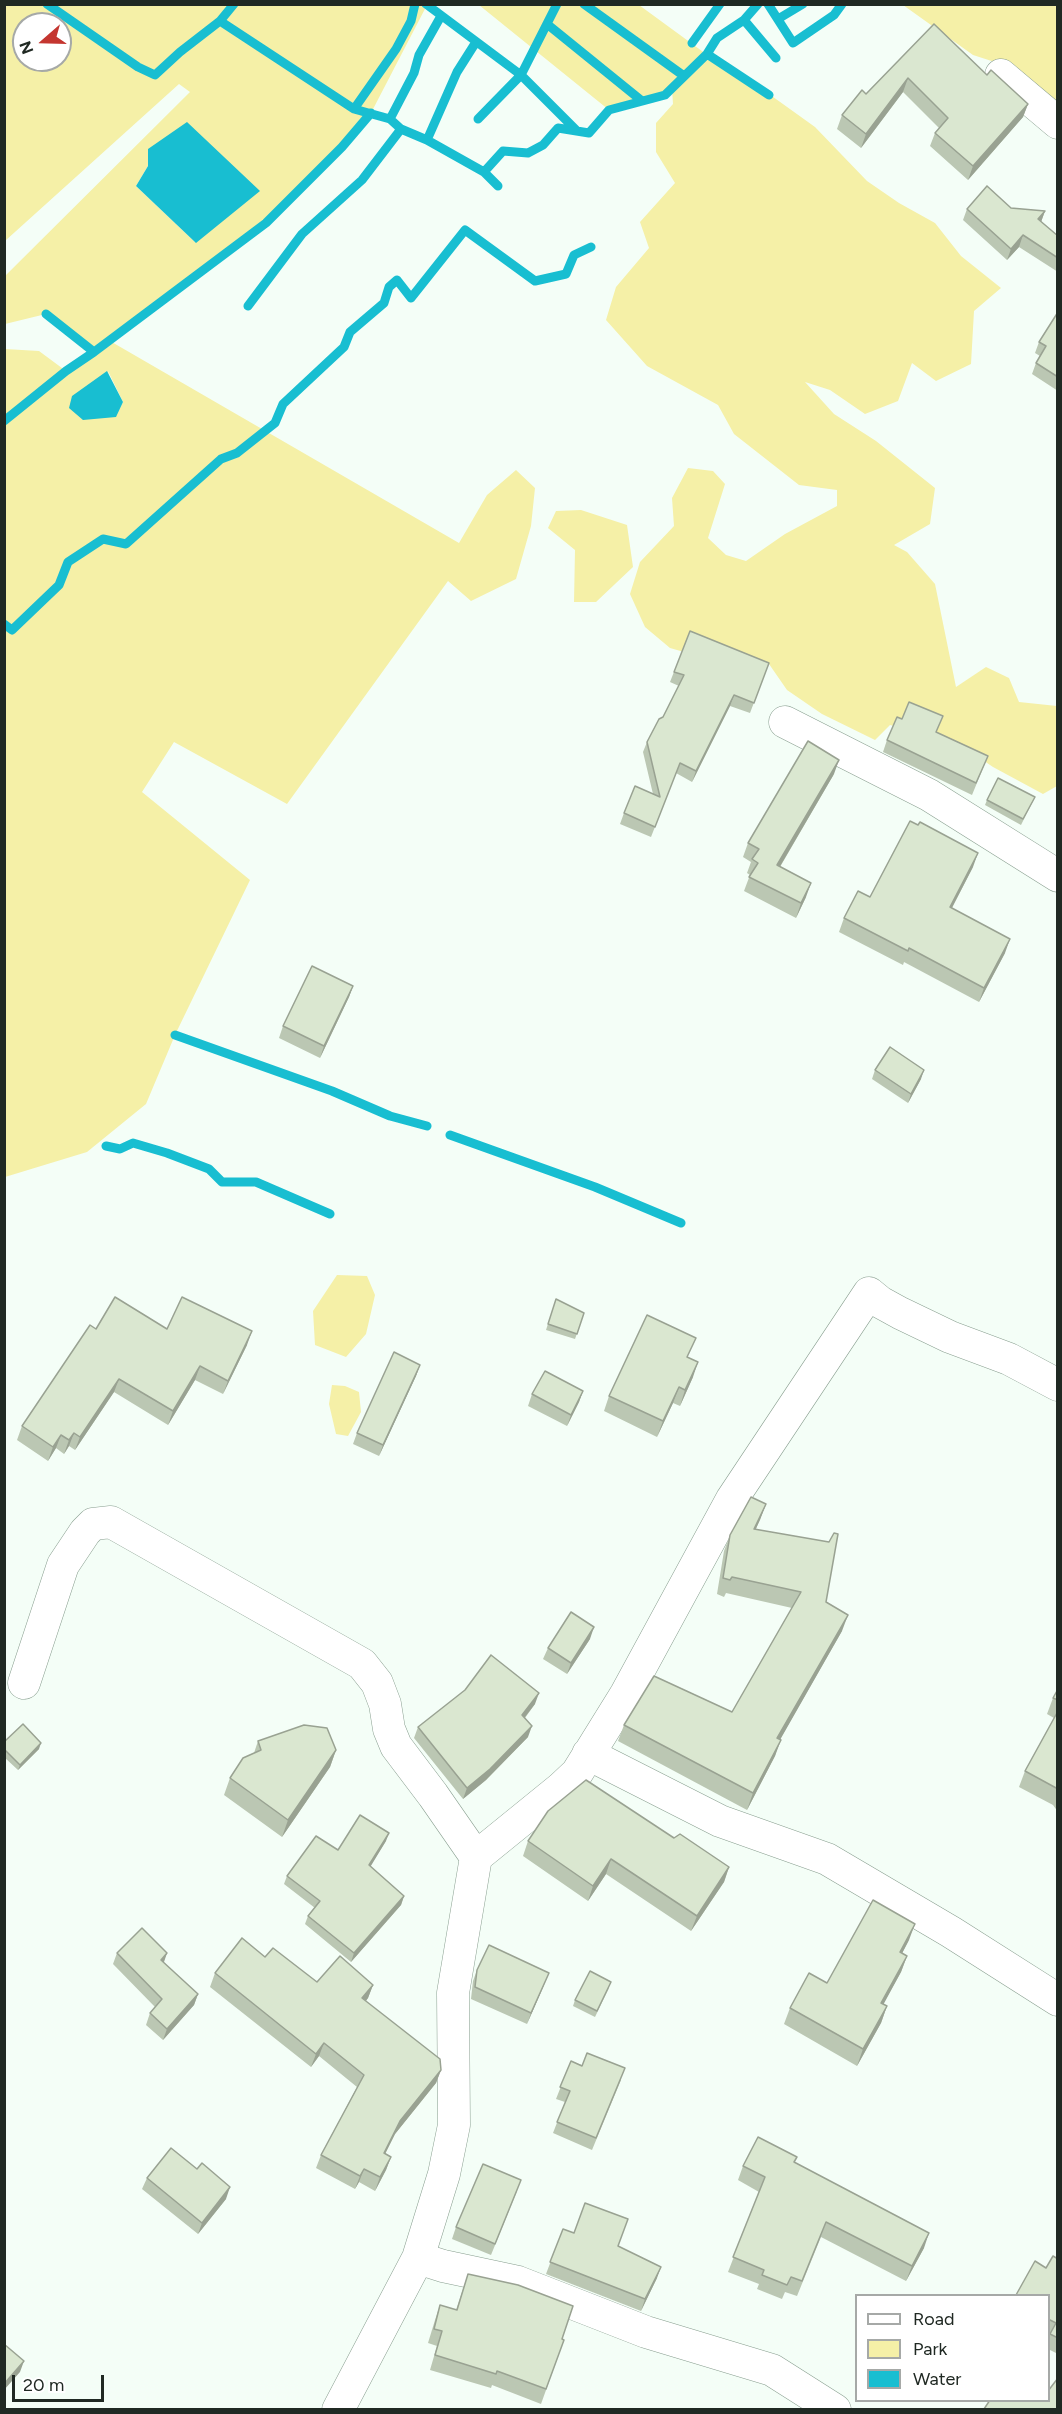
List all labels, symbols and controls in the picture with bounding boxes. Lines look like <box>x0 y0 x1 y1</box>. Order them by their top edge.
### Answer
north arrow <box>12 12 72 72</box>
text: N <box>15 39 38 57</box>
legend <box>855 2294 1050 2402</box>
text: Road <box>913 2308 954 2330</box>
text: Park <box>913 2338 947 2360</box>
scale bar <box>15 2363 106 2401</box>
text: Water <box>913 2368 961 2390</box>
text: 20 m <box>23 2374 64 2396</box>

